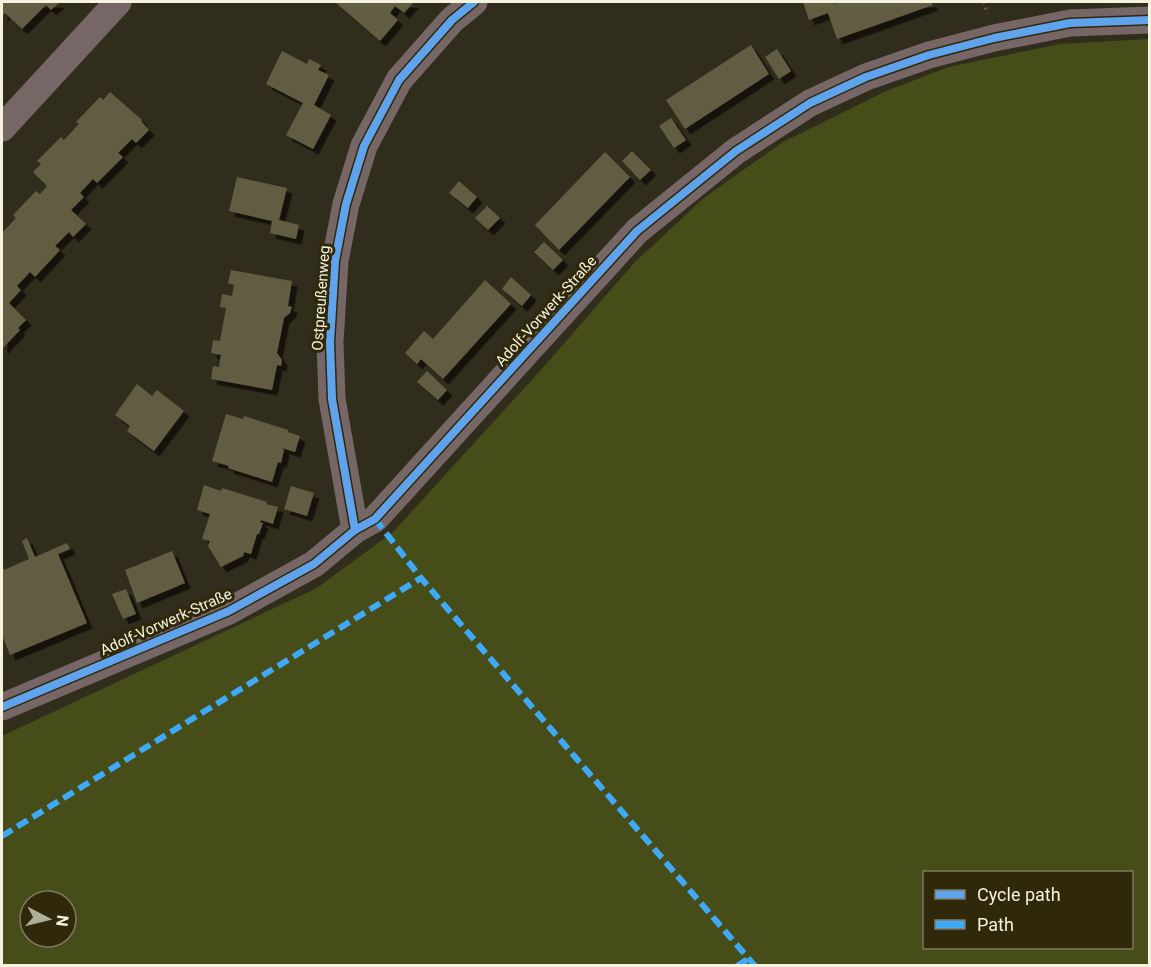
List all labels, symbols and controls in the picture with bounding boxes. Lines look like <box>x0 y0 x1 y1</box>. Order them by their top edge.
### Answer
street label: Ostpreußenweg <box>308 245 334 351</box>
street label: Adolf-Vorwerk-Straße <box>492 252 600 370</box>
street label: Adolf-Vorwerk-Straße <box>97 585 235 659</box>
legend <box>923 871 1133 949</box>
text: Cycle path <box>977 884 1061 905</box>
north arrow <box>18 889 78 949</box>
text: N <box>52 914 73 928</box>
text: Path <box>977 914 1014 935</box>

